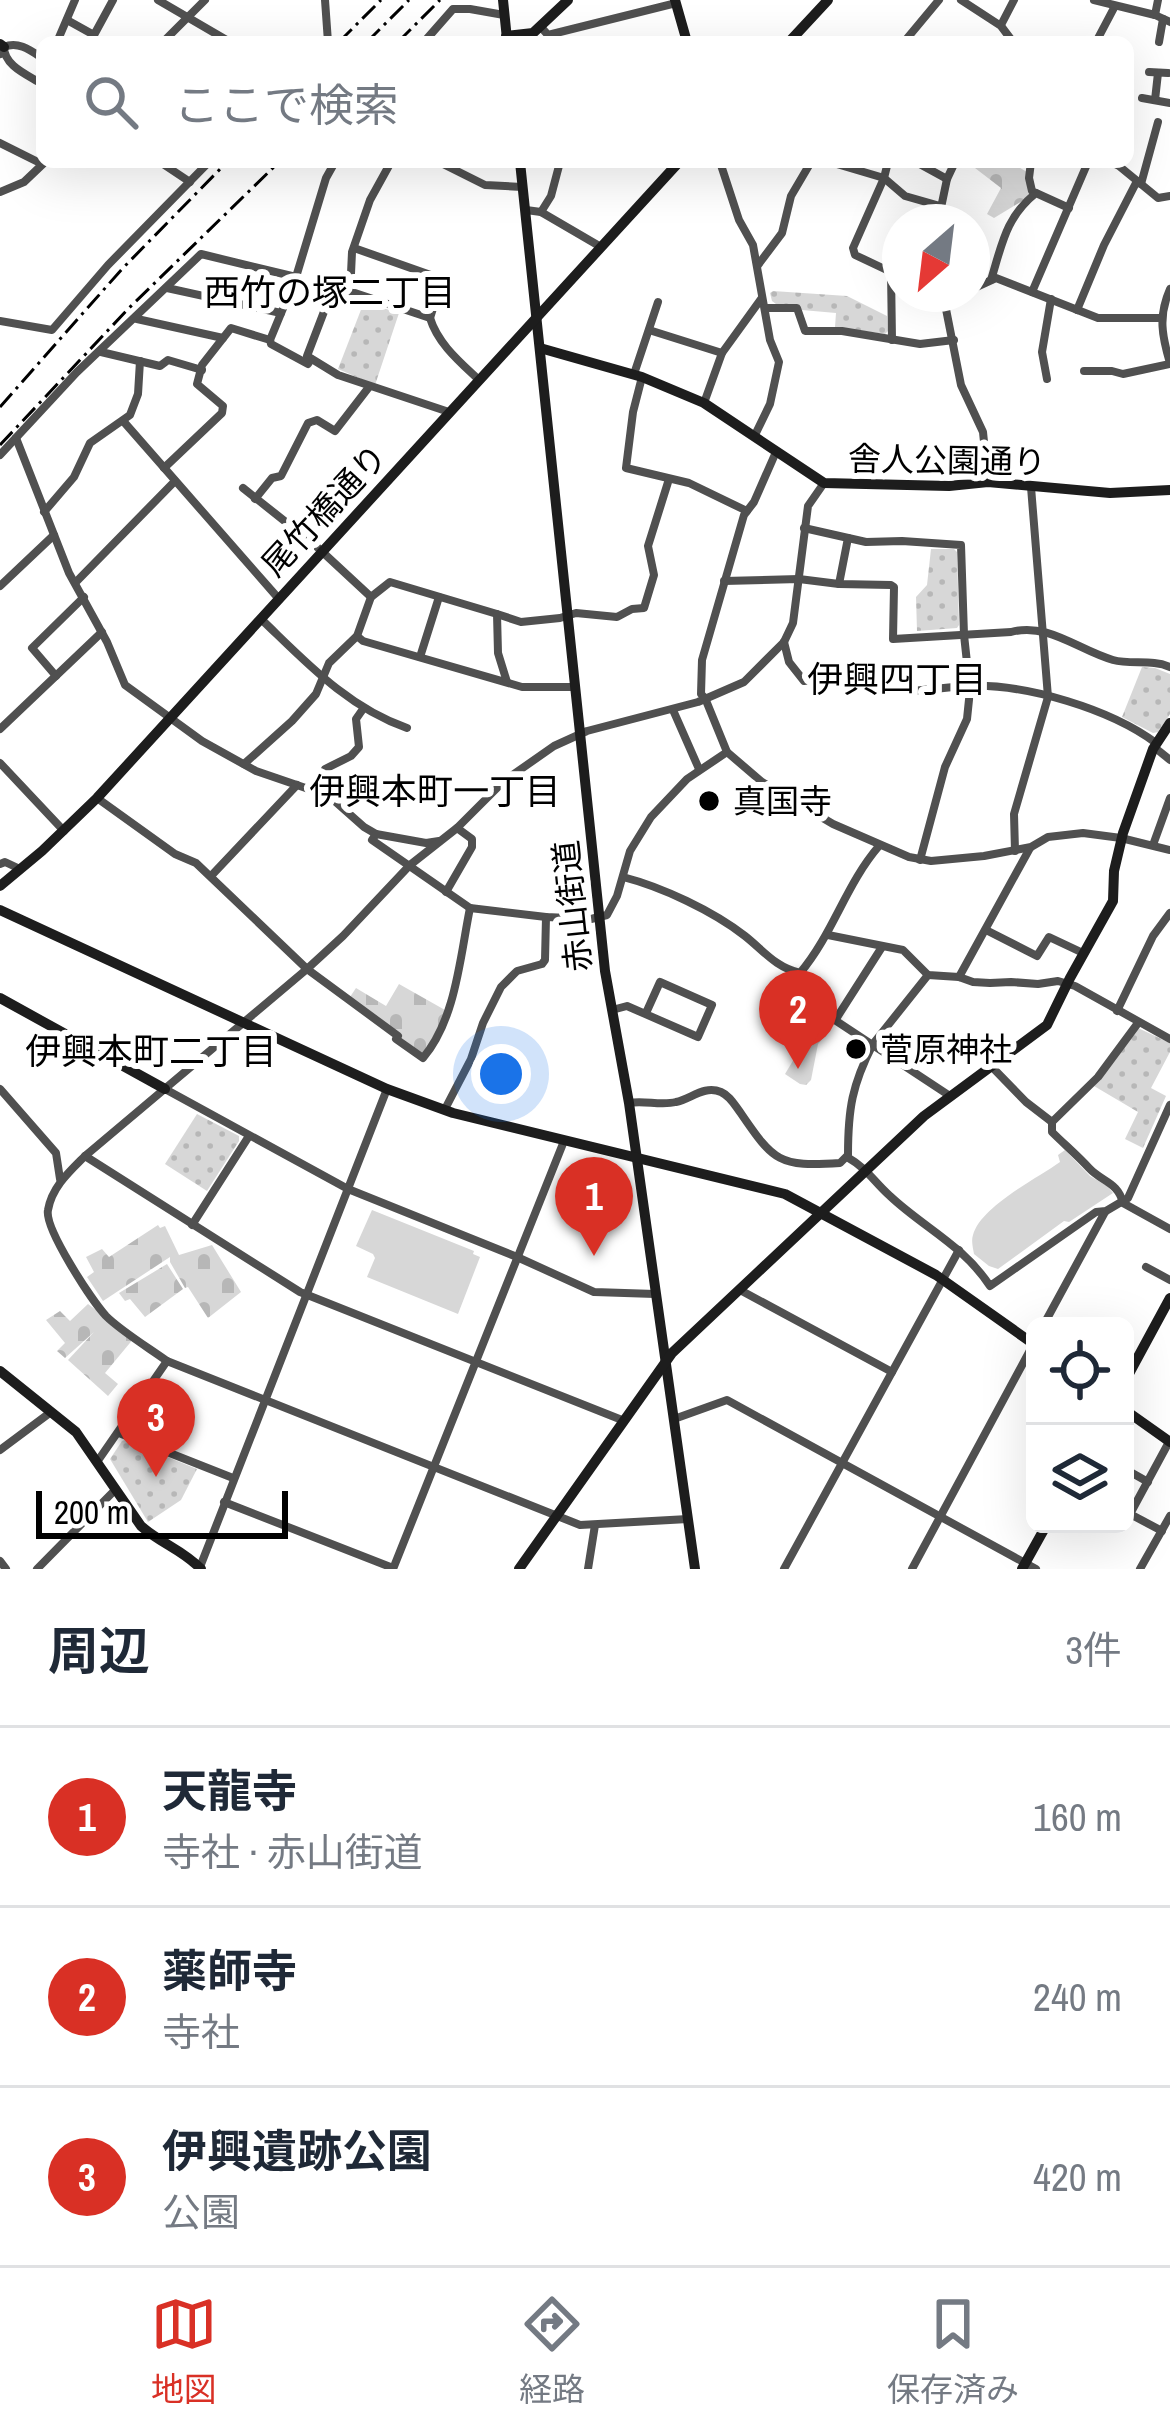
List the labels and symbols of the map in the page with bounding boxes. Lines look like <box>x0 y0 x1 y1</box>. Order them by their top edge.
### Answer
north arrow <box>882 204 990 312</box>
district label: 西竹の塚二丁目 <box>204 268 456 316</box>
street label: 尾竹橋通り <box>252 435 396 585</box>
street label: 舎人公園通り <box>848 436 1046 484</box>
district label: 伊興四丁目 <box>807 655 987 703</box>
district label: 伊興本町一丁目 <box>309 767 561 815</box>
place label: 真国寺 <box>733 779 832 823</box>
marker: 真国寺 <box>696 788 722 814</box>
street label: 赤山街道 <box>543 838 601 974</box>
pin: 2 <box>759 970 837 1069</box>
district label: 伊興本町二丁目 <box>25 1027 277 1075</box>
place label: 菅原神社 <box>880 1027 1012 1071</box>
marker: 菅原神社 <box>843 1036 869 1062</box>
your location <box>471 1044 531 1104</box>
pin: 1 <box>555 1157 633 1256</box>
pin: 3 <box>117 1378 195 1477</box>
scale bar <box>36 1485 288 1538</box>

